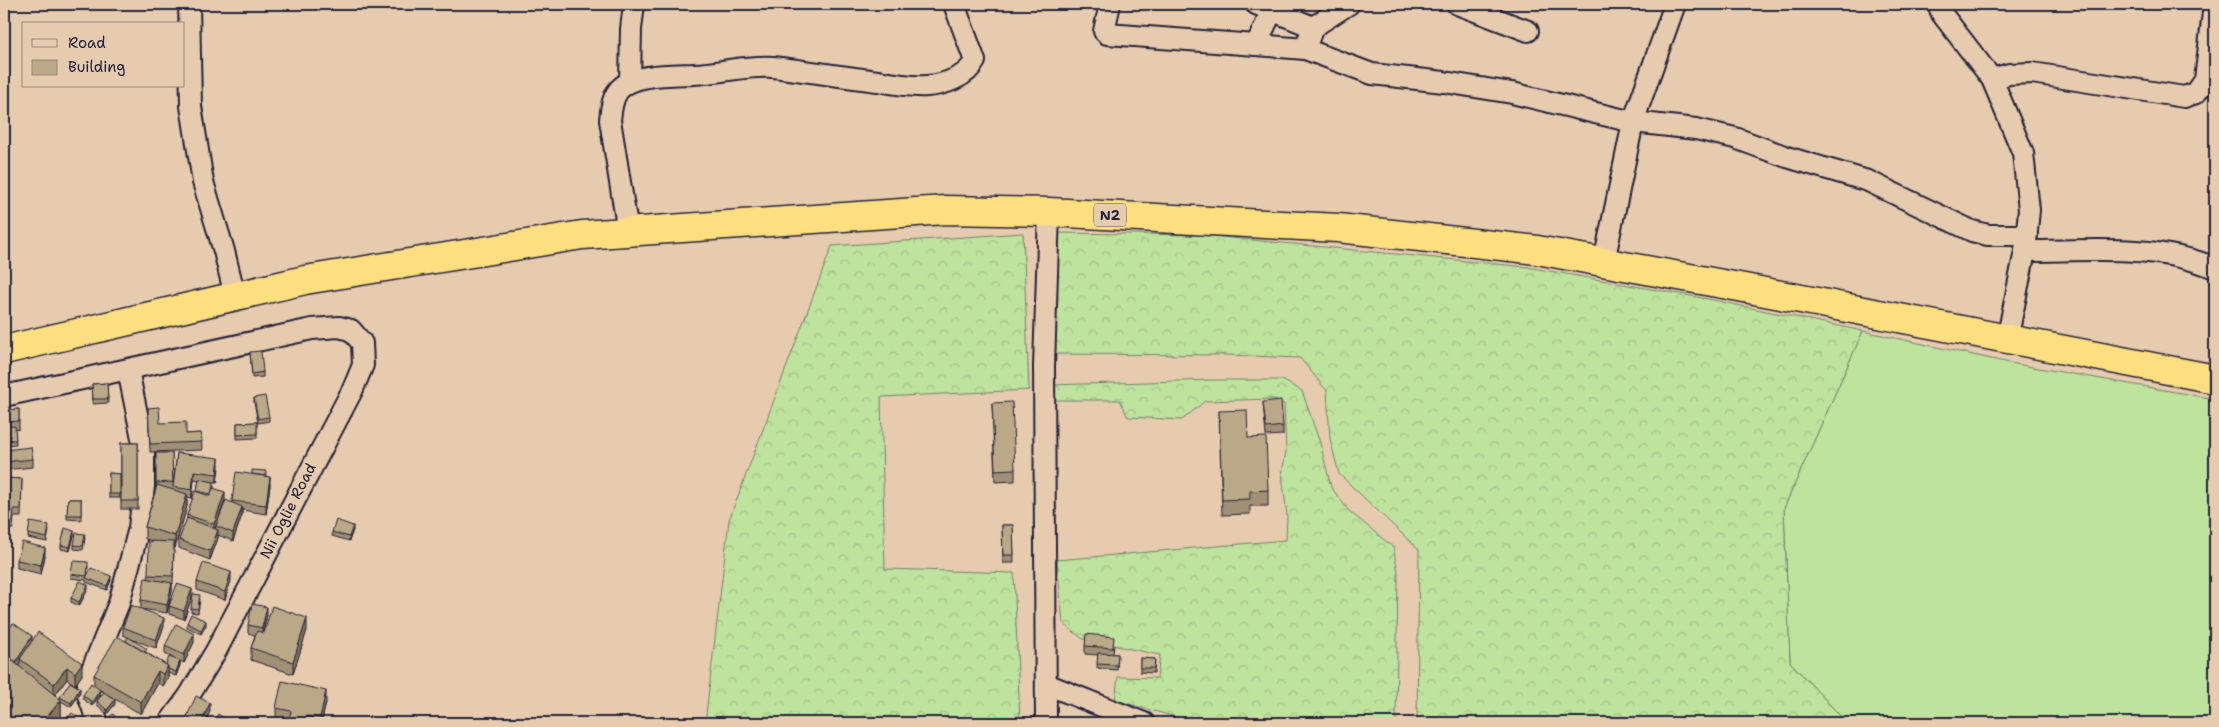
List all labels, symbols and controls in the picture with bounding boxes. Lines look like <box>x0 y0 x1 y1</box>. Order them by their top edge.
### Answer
legend <box>22 22 185 88</box>
text: Road <box>68 33 106 53</box>
text: Building <box>68 57 125 77</box>
road number: N2 <box>1094 204 1126 226</box>
street label: Nii Oglie Road <box>255 459 321 562</box>

